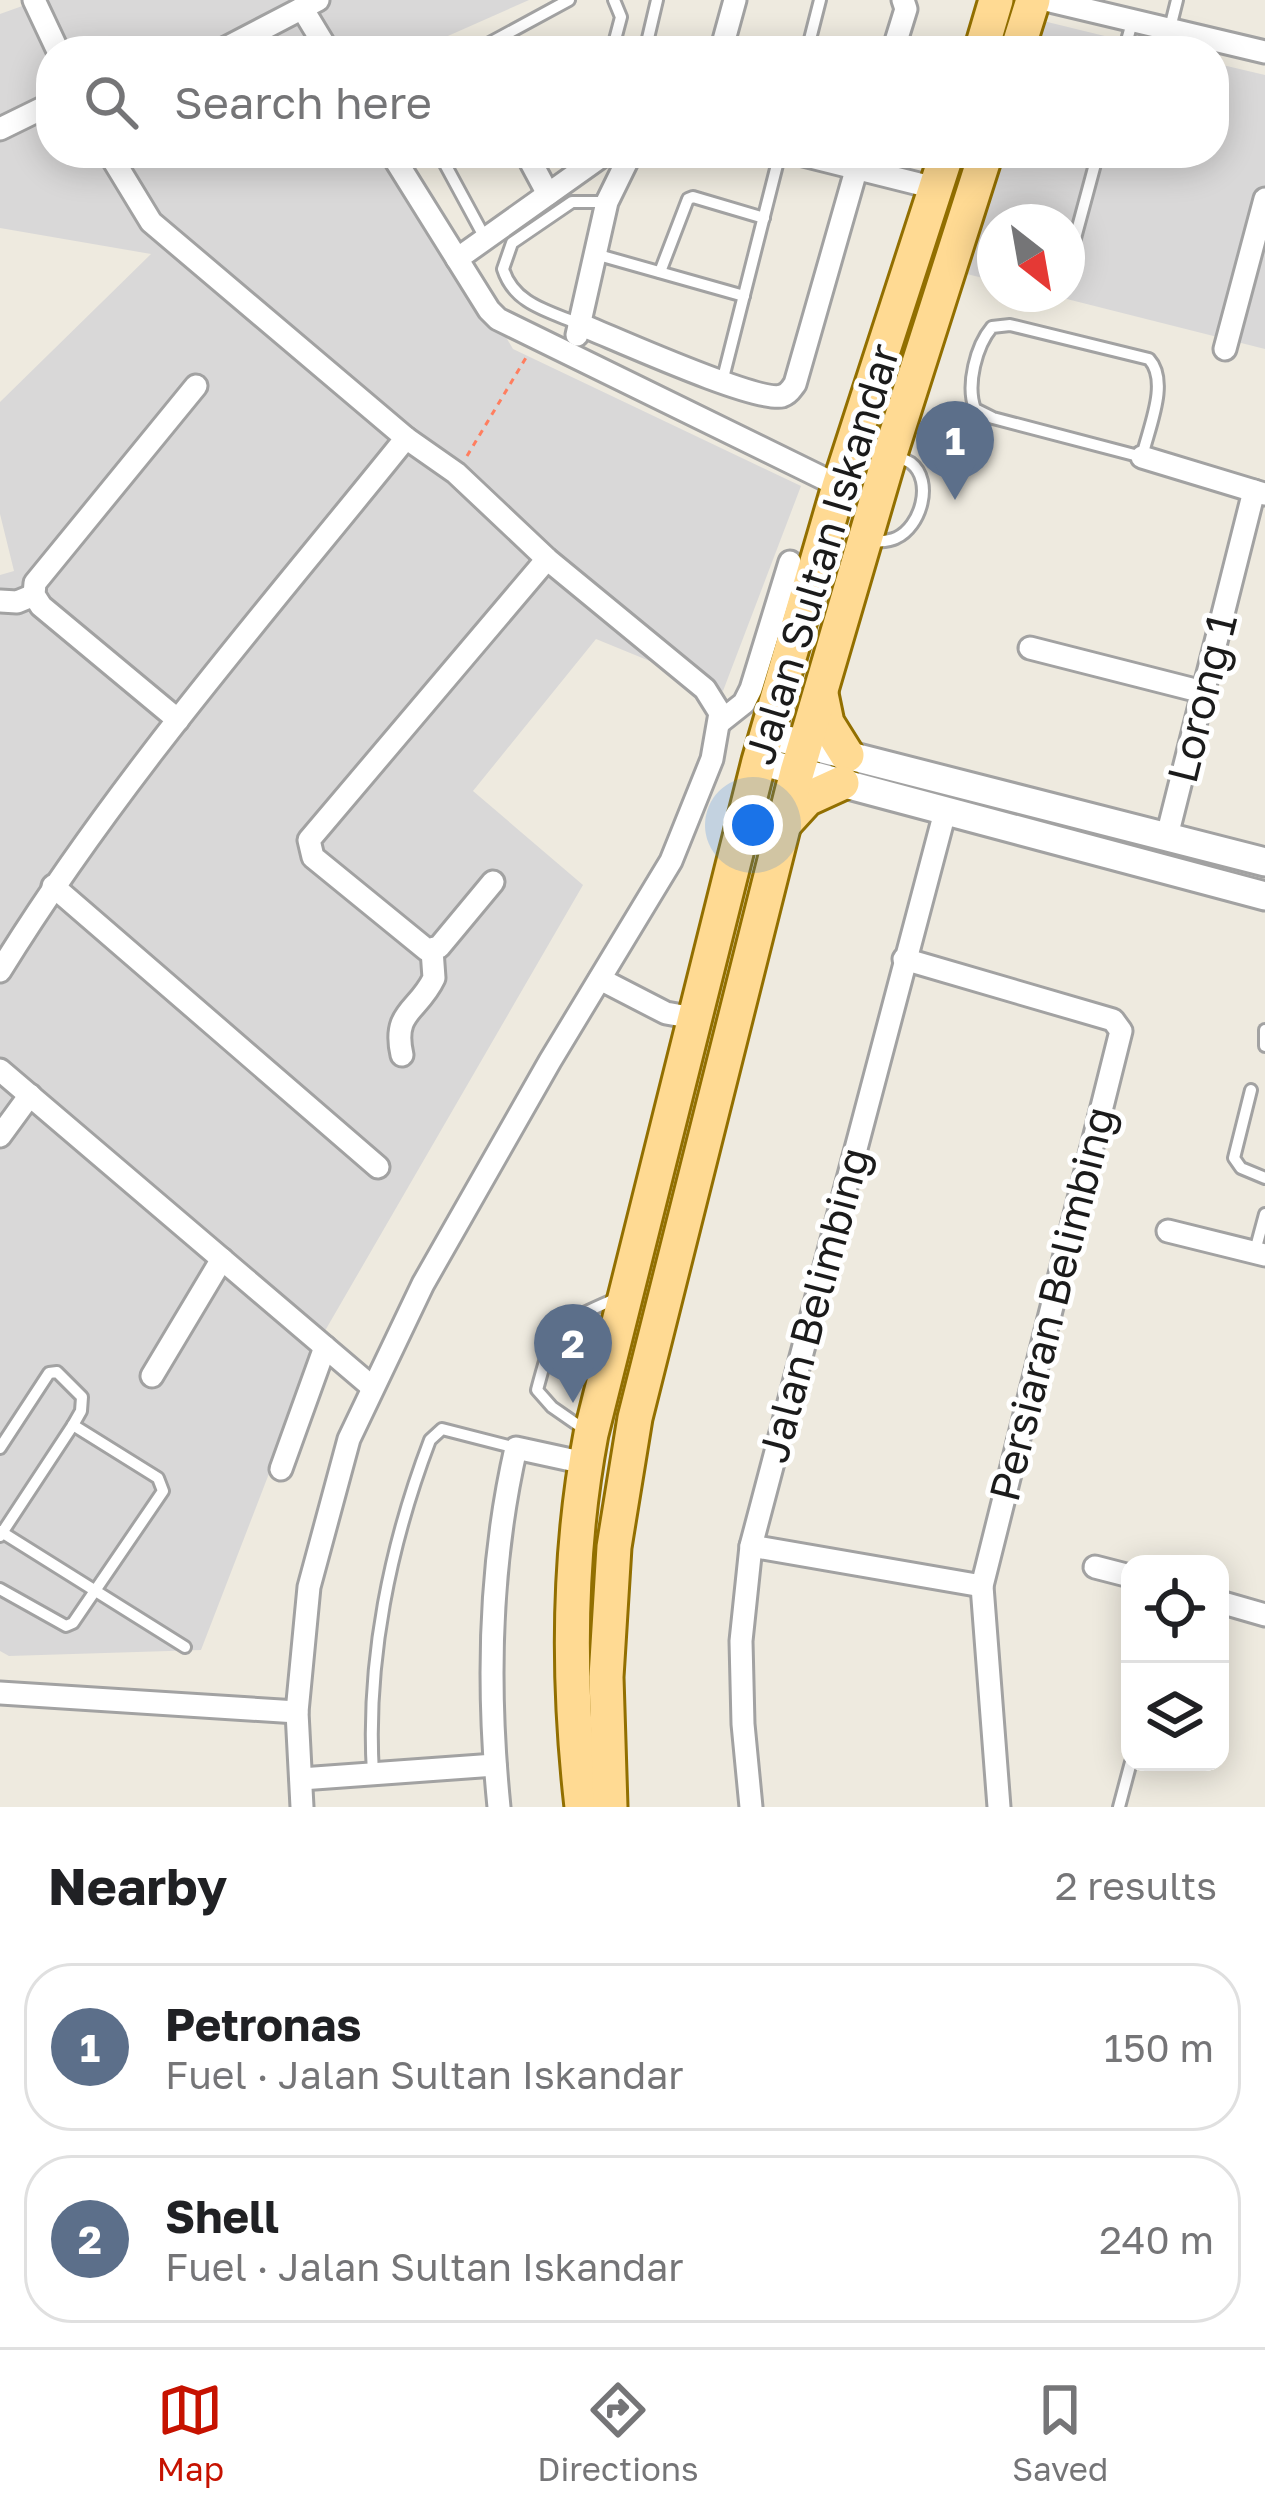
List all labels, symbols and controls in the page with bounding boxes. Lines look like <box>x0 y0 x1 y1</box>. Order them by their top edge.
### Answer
search box <box>36 36 1229 168</box>
icon: search <box>78 69 144 135</box>
text: Search here <box>174 75 432 129</box>
north arrow <box>977 204 1085 312</box>
street label: Jalan Sultan Iskandar <box>733 338 909 770</box>
pin: 1 <box>916 401 994 500</box>
street label: Lorong 1 <box>1156 608 1246 787</box>
your location <box>723 795 783 855</box>
street label: Persiaran Belimbing <box>978 1102 1124 1506</box>
street label: Jalan Belimbing <box>747 1142 879 1468</box>
pin: 2 <box>534 1304 612 1403</box>
map controls <box>1121 1555 1229 1771</box>
button: locate <box>1121 1555 1229 1663</box>
button: layers <box>1121 1663 1229 1771</box>
text: Nearby <box>48 1855 227 1916</box>
text: 2 results <box>1055 1862 1217 1909</box>
text: Petronas <box>165 1997 361 2051</box>
text: 1 <box>80 2024 100 2071</box>
text: 150 m <box>1104 2024 1214 2071</box>
text: Fuel · Jalan Sultan Iskandar <box>165 2051 683 2098</box>
text: Shell <box>165 2189 279 2243</box>
text: 2 <box>78 2216 102 2263</box>
text: 240 m <box>1099 2216 1214 2263</box>
text: Fuel · Jalan Sultan Iskandar <box>165 2243 683 2290</box>
tab: Map <box>157 2377 224 2488</box>
tab: Directions <box>537 2377 699 2488</box>
tab: Saved <box>1012 2377 1108 2488</box>

